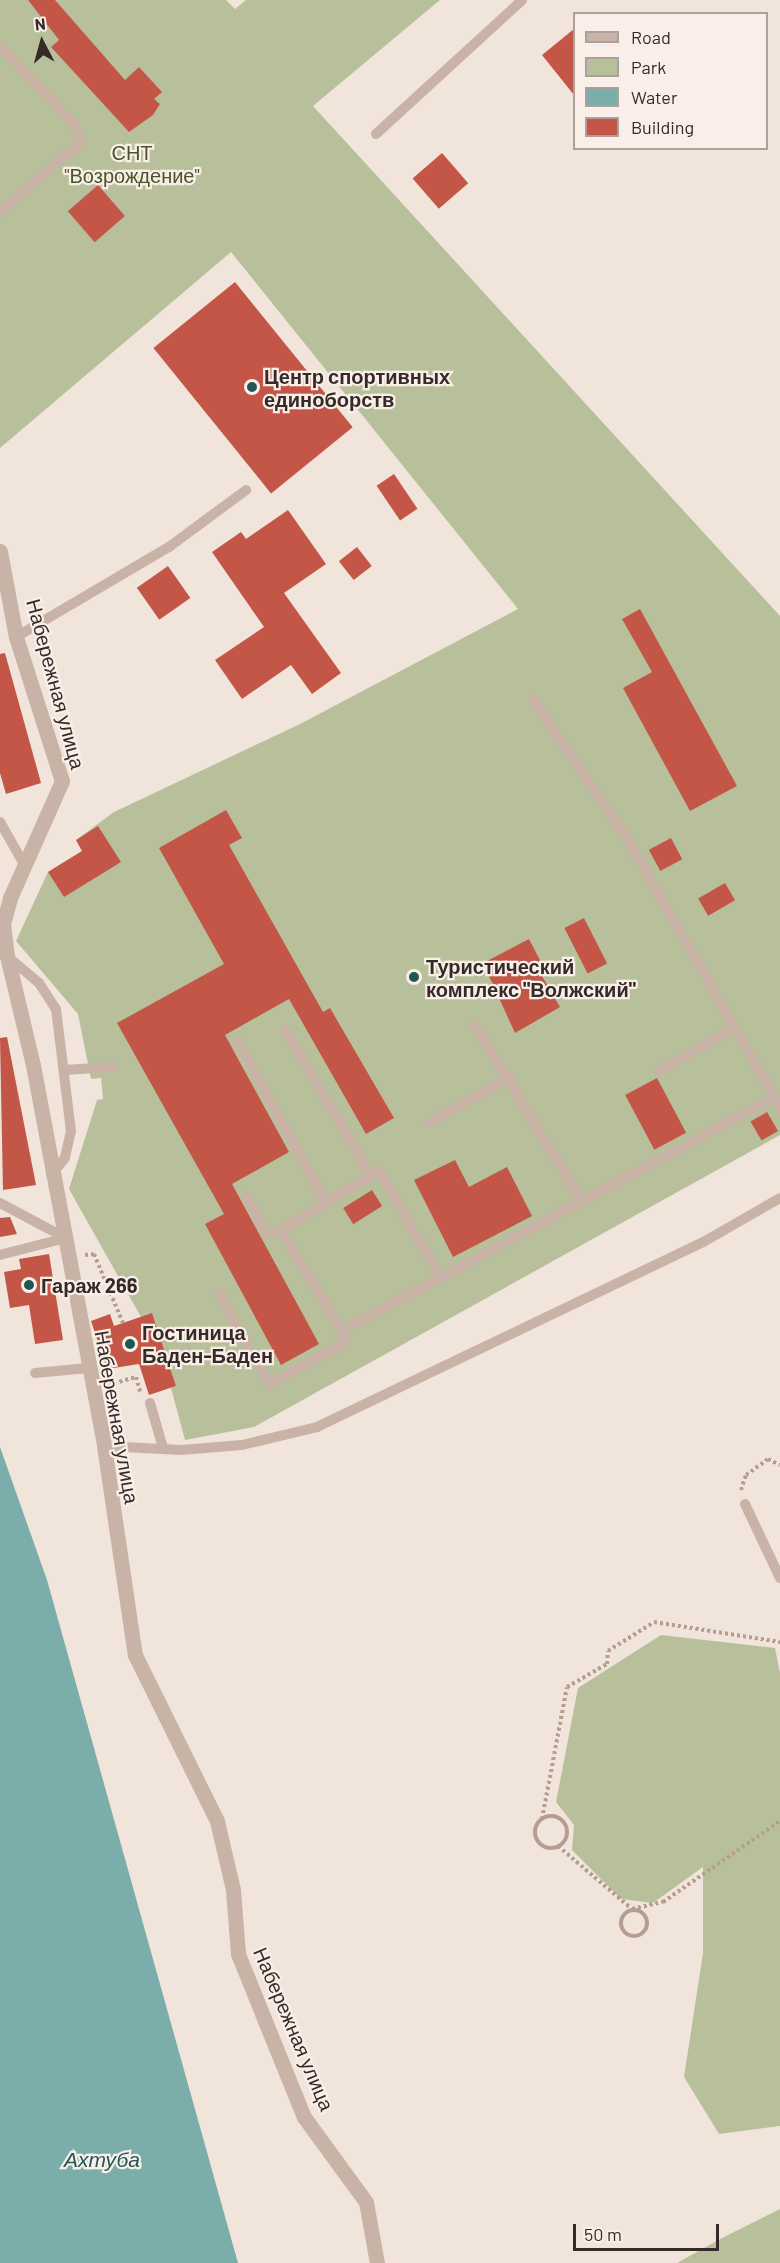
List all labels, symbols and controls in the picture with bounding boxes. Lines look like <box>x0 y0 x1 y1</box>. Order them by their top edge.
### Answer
north arrow <box>12 12 72 72</box>
legend <box>573 12 768 150</box>
text: N <box>34 14 46 34</box>
text: Road <box>631 26 671 48</box>
text: Park <box>631 56 666 78</box>
text: Water <box>631 86 678 108</box>
text: Building <box>631 116 694 138</box>
park label: СНТ "Возрождение" <box>64 140 200 187</box>
place label: Центр спортивных единоборств <box>264 364 450 411</box>
marker: Центр спортивных единоборств <box>245 380 259 394</box>
street label: Набережная улица <box>22 596 90 772</box>
place label: Туристический комплекс "Волжский" <box>426 954 636 1001</box>
marker: Туристический комплекс "Волжский" <box>407 970 421 984</box>
place label: Гараж 266 <box>41 1273 137 1297</box>
marker: Гараж 266 <box>22 1278 36 1292</box>
place label: Гостиница Баден-Баден <box>142 1320 273 1367</box>
street label: Набережная улица <box>90 1329 144 1505</box>
marker: Гостиница Баден-Баден <box>123 1337 137 1351</box>
street label: Набережная улица <box>249 1944 339 2114</box>
water label: Ахтуба <box>64 2146 140 2172</box>
scale bar <box>576 2212 722 2250</box>
text: 50 m <box>584 2223 622 2245</box>

